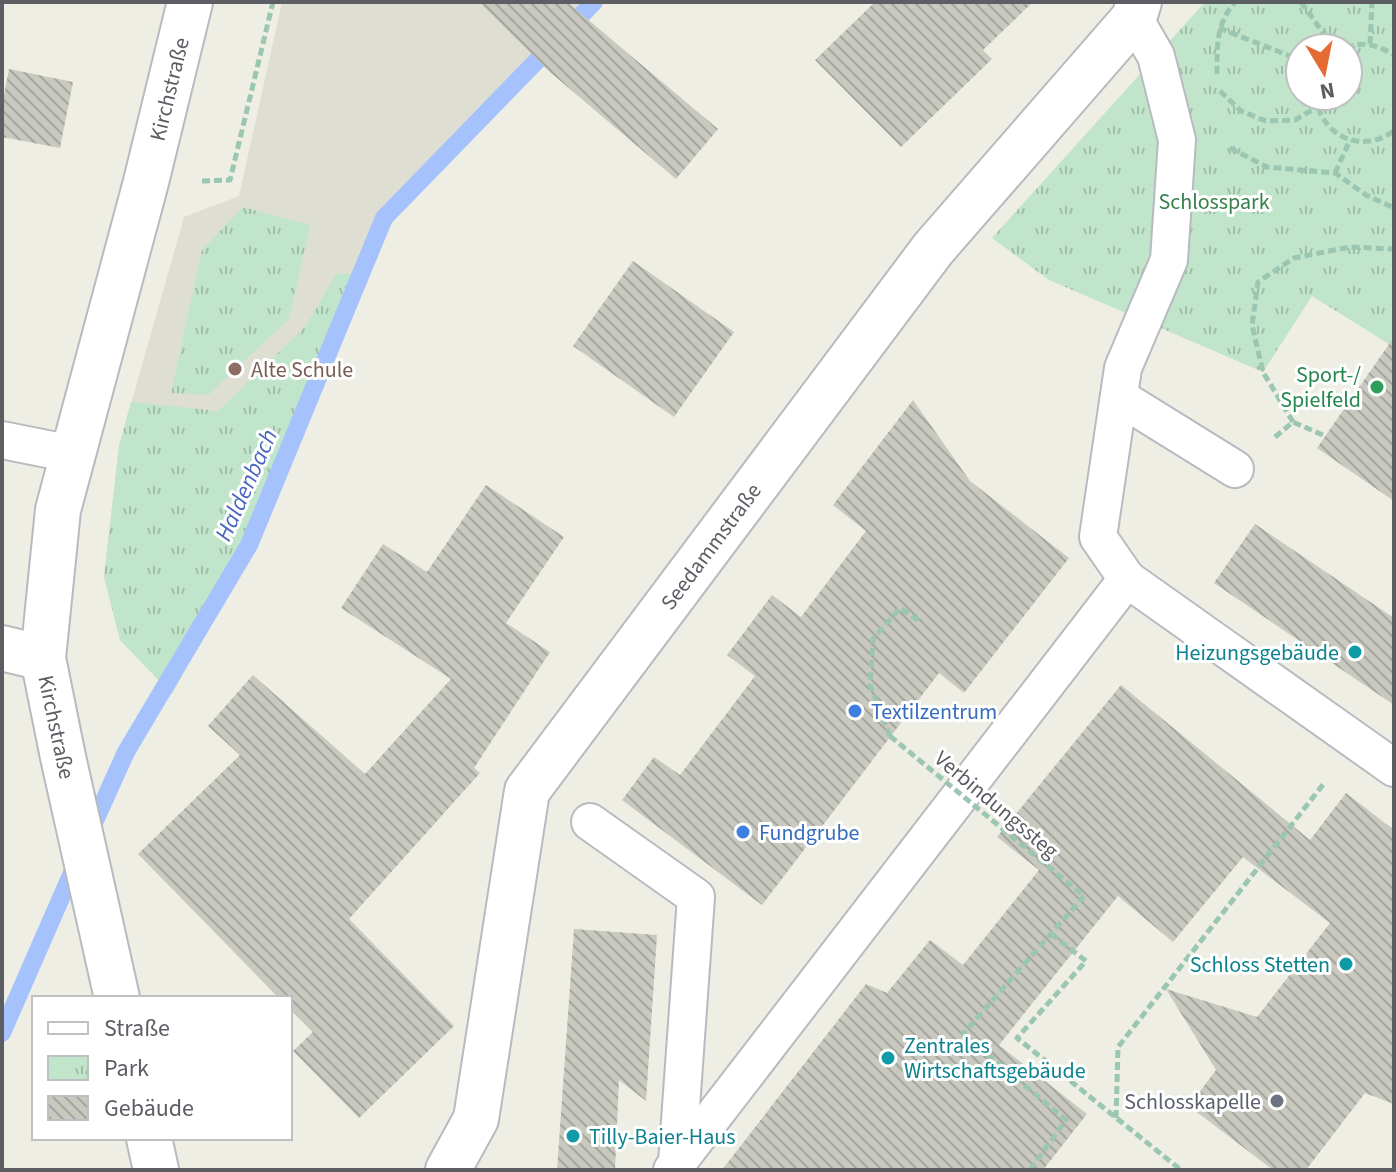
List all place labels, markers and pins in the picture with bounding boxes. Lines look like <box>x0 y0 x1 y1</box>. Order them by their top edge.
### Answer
place label: Alte Schule <box>251 354 353 386</box>
place label: Sport-/ Spielfeld <box>1280 359 1361 416</box>
marker: Alte Schule <box>226 360 244 378</box>
marker: Sport-/ Spielfeld <box>1368 378 1386 396</box>
place label: Heizungsgebäude <box>1175 637 1339 669</box>
marker: Heizungsgebäude <box>1346 643 1364 661</box>
place label: Textilzentrum <box>871 696 997 728</box>
marker: Textilzentrum <box>846 702 864 720</box>
place label: Fundgrube <box>759 817 860 849</box>
marker: Fundgrube <box>734 823 752 841</box>
place label: Schloss Stetten <box>1190 949 1330 981</box>
marker: Schloss Stetten <box>1337 955 1355 973</box>
place label: Zentrales Wirtschaftsgebäude <box>904 1030 1086 1087</box>
marker: Zentrales Wirtschaftsgebäude <box>879 1049 897 1067</box>
place label: Schlosskapelle <box>1124 1086 1261 1118</box>
marker: Schlosskapelle <box>1268 1092 1286 1110</box>
place label: Tilly-Baier-Haus <box>589 1121 735 1153</box>
marker: Tilly-Baier-Haus <box>564 1127 582 1145</box>

